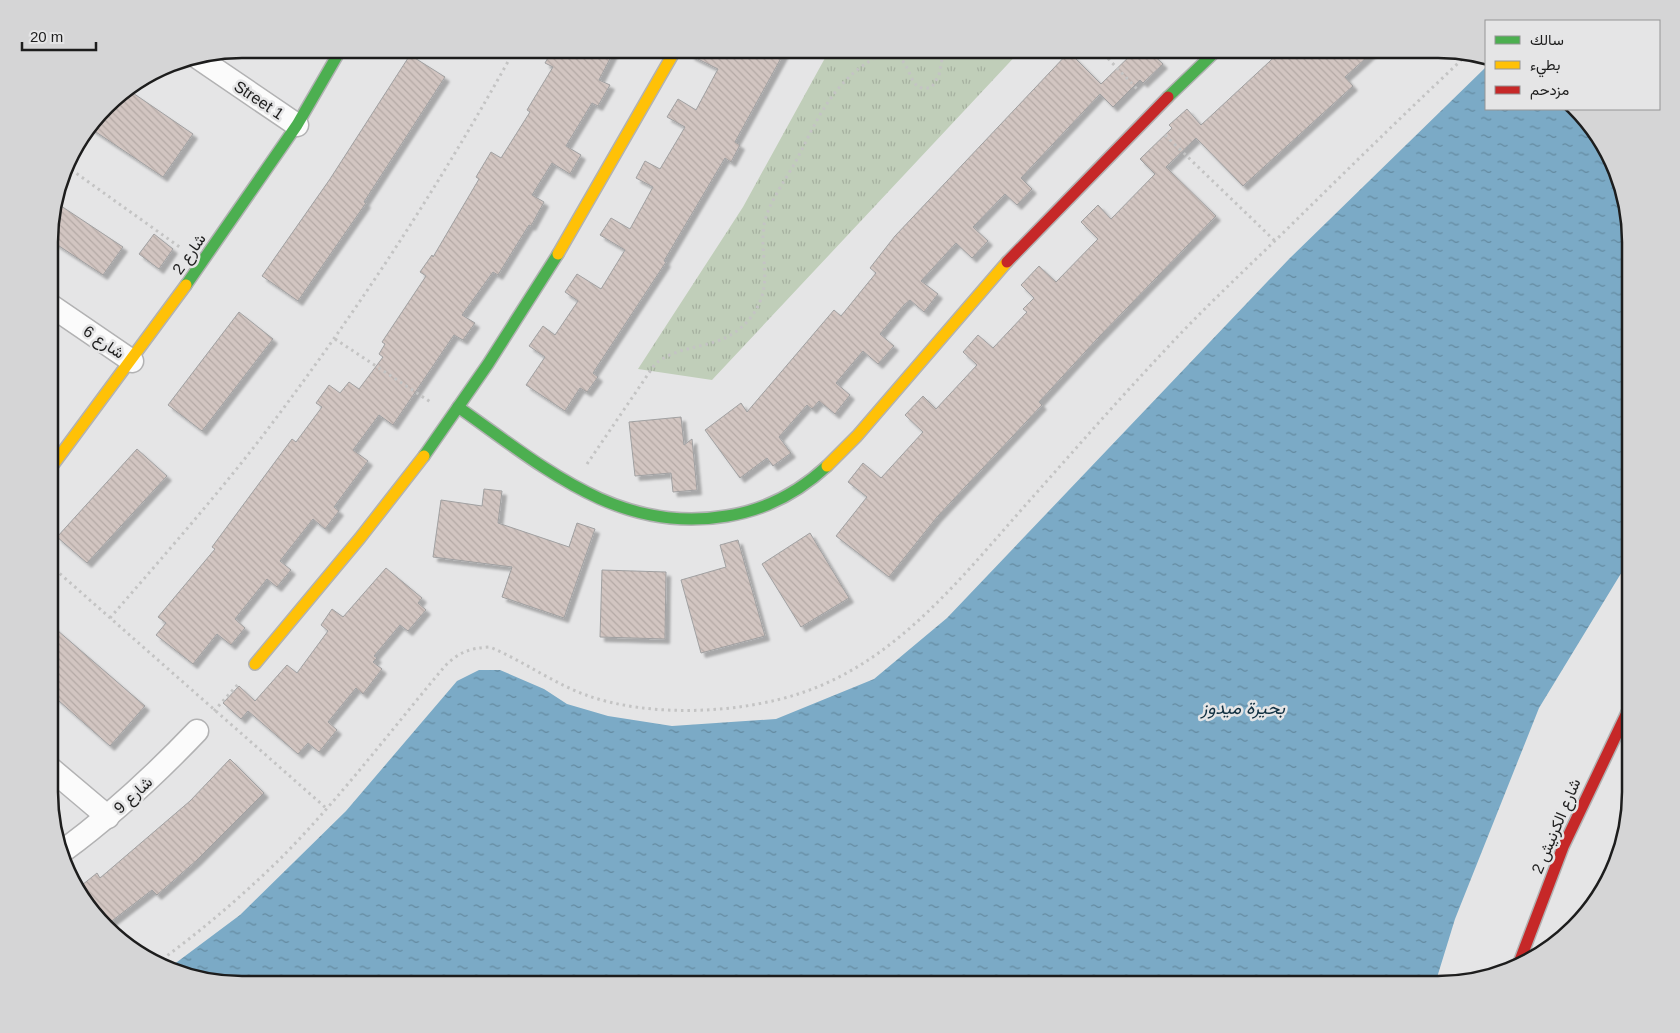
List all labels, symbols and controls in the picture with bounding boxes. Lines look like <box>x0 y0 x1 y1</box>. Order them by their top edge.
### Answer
scale bar <box>22 20 96 52</box>
legend <box>1485 20 1660 110</box>
text: 20 m <box>30 28 63 45</box>
text: سالك <box>1530 31 1564 48</box>
text: بطيء <box>1530 56 1560 78</box>
street label: Street 1 <box>231 77 287 123</box>
text: مزدحم <box>1530 81 1569 100</box>
street label: شارع 2 <box>169 230 211 279</box>
street label: شارع 6 <box>79 322 128 364</box>
water label: بحيرة ميدوز <box>1200 698 1285 719</box>
street label: شارع 9 <box>111 773 157 819</box>
street label: شارع الكرنيش 2 <box>1528 776 1586 877</box>

